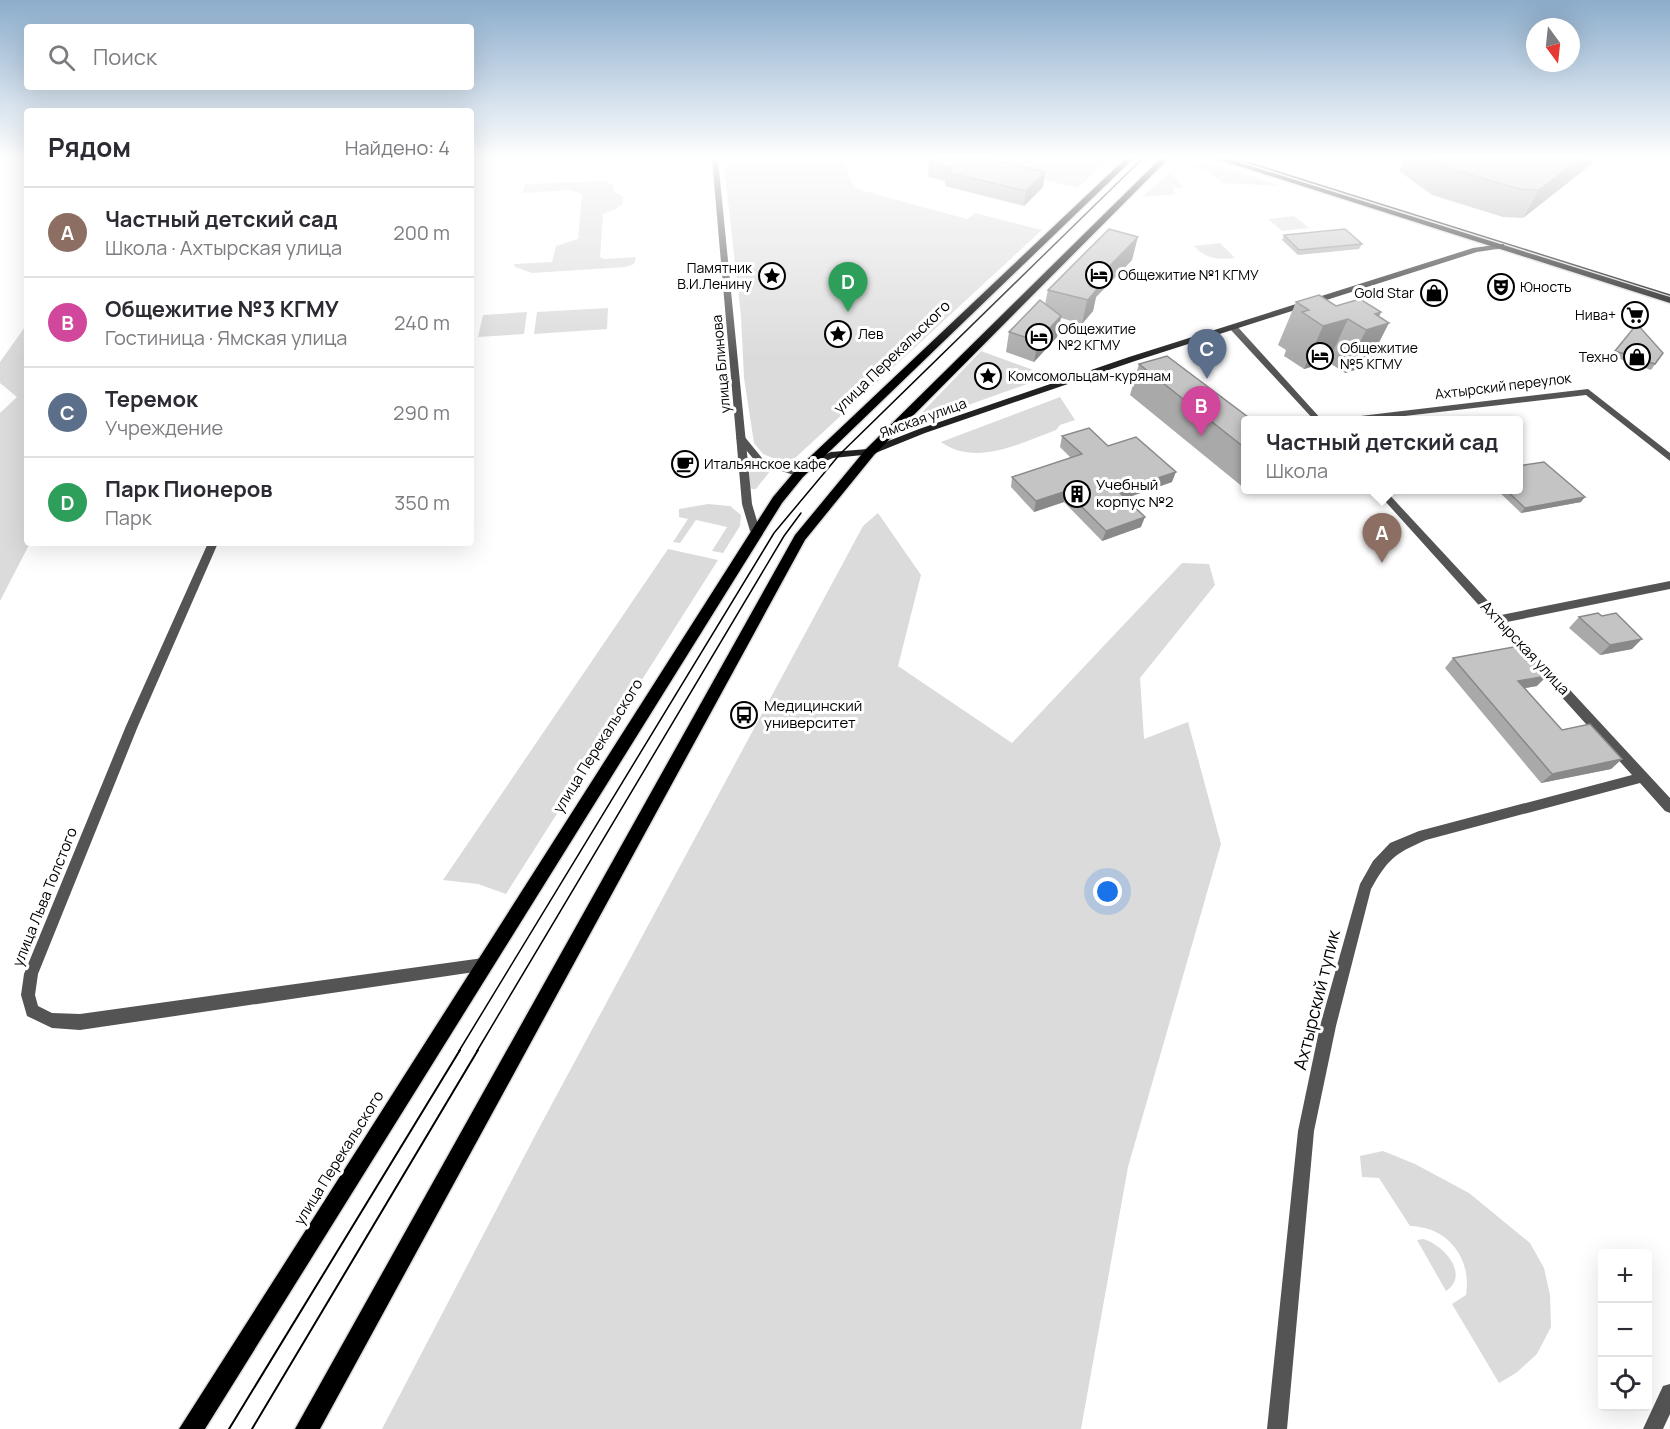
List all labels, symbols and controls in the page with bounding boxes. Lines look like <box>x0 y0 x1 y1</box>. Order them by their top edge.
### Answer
north arrow <box>1526 18 1580 72</box>
search box <box>24 24 474 90</box>
icon: search <box>45 41 78 74</box>
text: Поиск <box>93 42 157 72</box>
text: Рядом <box>48 129 131 165</box>
text: Найдено: 4 <box>345 134 450 161</box>
text: Частный детский сад <box>105 204 338 234</box>
text: A <box>61 219 74 246</box>
text: 200 m <box>393 219 450 246</box>
text: Школа · Ахтырская улица <box>105 234 342 261</box>
place label: Памятник В.И.Ленину <box>677 258 753 293</box>
hotel icon: Общежитие №1 КГМУ <box>1084 260 1114 290</box>
place icon: Памятник В.И.Ленину <box>757 261 787 291</box>
pin: D <box>828 262 868 312</box>
place label: Общежитие №1 КГМУ <box>1118 265 1259 284</box>
theatre icon: Юность <box>1486 272 1516 302</box>
place label: Юность <box>1520 277 1572 296</box>
shop icon: Gold Star <box>1419 278 1449 308</box>
place label: Gold Star <box>1354 283 1414 302</box>
text: Общежитие №3 КГМУ <box>105 294 339 324</box>
street label: улица Перекальского <box>829 295 955 418</box>
supermarket icon: Нива+ <box>1620 300 1650 330</box>
place label: Нива+ <box>1575 305 1616 324</box>
text: B <box>61 309 74 336</box>
text: 240 m <box>394 309 450 336</box>
street label: улица Блинова <box>707 314 734 414</box>
place icon: Лев <box>823 319 853 349</box>
place label: Общежитие №2 КГМУ <box>1058 319 1136 354</box>
hotel icon: Общежитие №2 КГМУ <box>1024 322 1054 352</box>
text: Гостиница · Ямская улица <box>105 324 347 351</box>
place label: Лев <box>858 324 884 343</box>
pin: C <box>1188 330 1226 379</box>
place label: Общежитие №5 КГМУ <box>1340 338 1418 373</box>
hotel icon: Общежитие №5 КГМУ <box>1305 341 1335 371</box>
shop icon: Техно <box>1622 342 1652 372</box>
place label: Техно <box>1579 347 1618 366</box>
place icon: Комсомольцам-курянам <box>973 361 1003 391</box>
place label: Комсомольцам-курянам <box>1008 366 1171 385</box>
street label: Ахтырский переулок <box>1434 368 1573 403</box>
text: Теремок <box>105 384 198 414</box>
pin: B <box>1182 386 1220 436</box>
street label: Ямская улица <box>877 393 969 442</box>
text: C <box>60 399 75 426</box>
text: 290 m <box>393 399 450 426</box>
text: Учреждение <box>105 414 223 441</box>
popup <box>1241 416 1523 494</box>
text: Частный детский сад <box>1266 427 1498 457</box>
cafe icon: Итальянское кафе <box>670 449 700 479</box>
place label: Итальянское кафе <box>704 454 827 473</box>
text: Школа <box>1266 457 1328 484</box>
text: Парк Пионеров <box>105 474 273 504</box>
place label: Учебный корпус №2 <box>1096 474 1174 512</box>
building icon: Учебный корпус №2 <box>1062 479 1092 509</box>
text: D <box>60 489 75 516</box>
text: 350 m <box>394 489 450 516</box>
text: Парк <box>105 504 152 531</box>
pin: A <box>1362 514 1402 563</box>
street label: Ахтырская улица <box>1476 596 1575 699</box>
street label: улица Перекальского <box>548 674 648 817</box>
place label: Медицинский университет <box>764 695 862 733</box>
bus stop icon: Медицинский университет <box>729 700 759 730</box>
street label: улица Льва Толстого <box>7 824 82 970</box>
your location <box>1093 877 1122 906</box>
street label: Ахтырский тупик <box>1287 926 1345 1072</box>
street label: улица Перекальского <box>289 1086 389 1229</box>
map controls <box>1598 1249 1652 1411</box>
button: + <box>1598 1249 1652 1303</box>
button: − <box>1598 1303 1652 1357</box>
button: locate <box>1598 1357 1652 1411</box>

